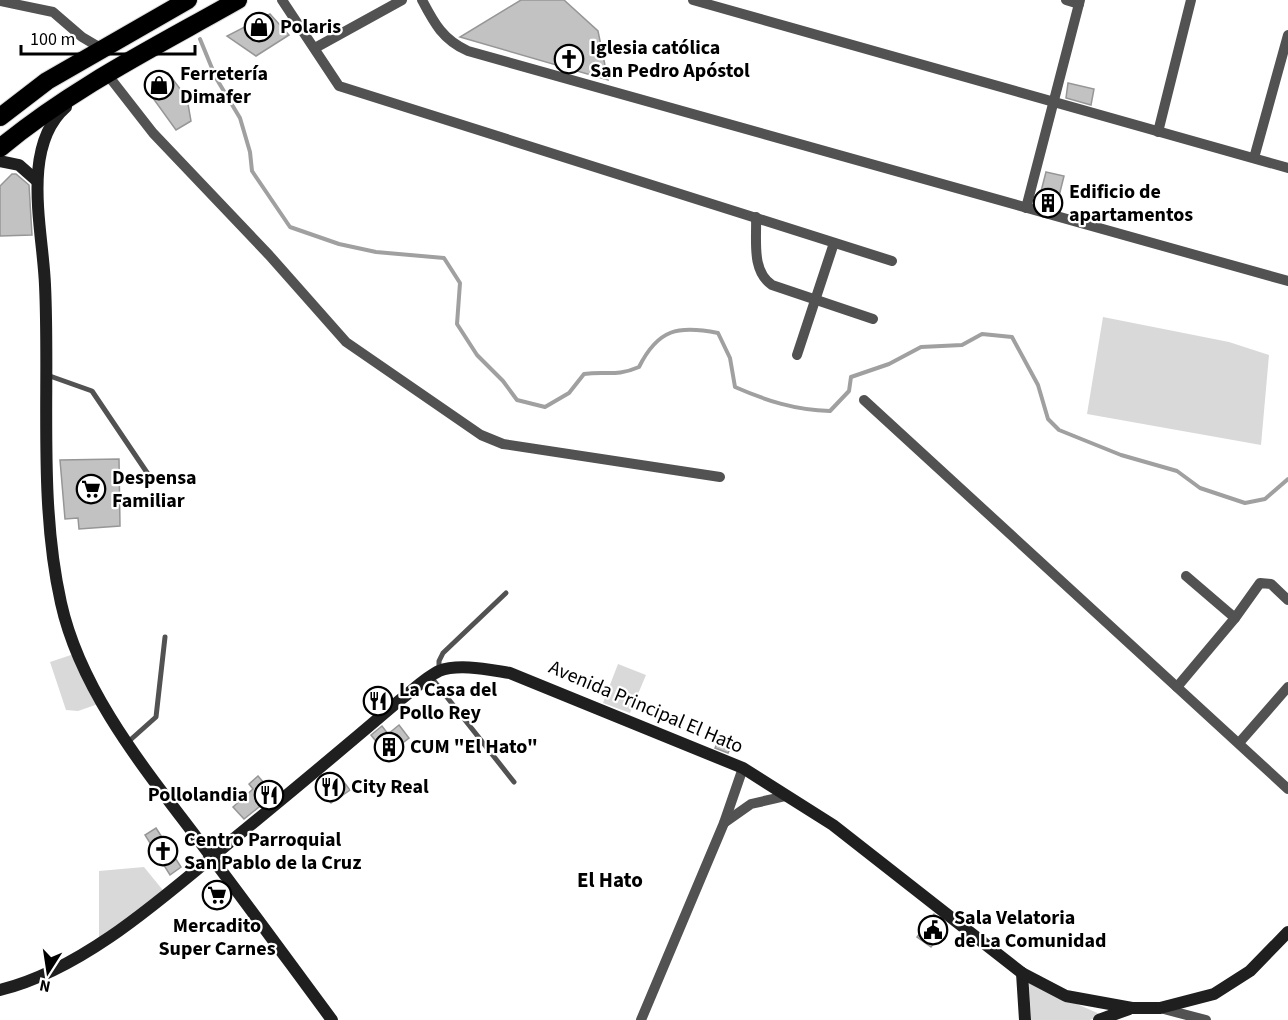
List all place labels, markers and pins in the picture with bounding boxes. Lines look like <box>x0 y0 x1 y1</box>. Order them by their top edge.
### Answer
shop icon: Polaris <box>243 11 275 43</box>
place label: Polaris <box>280 13 341 41</box>
place label: Iglesia católica San Pedro Apóstol <box>590 34 750 85</box>
church icon: Iglesia católica San Pedro Apóstol <box>553 43 585 75</box>
place label: Ferretería Dimafer <box>180 60 268 111</box>
shop icon: Ferretería Dimafer <box>143 69 175 101</box>
place label: Edificio de apartamentos <box>1069 178 1193 229</box>
building icon: Edificio de apartamentos <box>1032 187 1064 219</box>
place label: Despensa Familiar <box>112 464 197 515</box>
supermarket icon: Despensa Familiar <box>75 473 107 505</box>
place label: La Casa del Pollo Rey <box>399 676 497 727</box>
restaurant icon: La Casa del Pollo Rey <box>362 685 394 717</box>
building icon: CUM "El Hato" <box>373 731 405 763</box>
place label: CUM "El Hato" <box>410 733 538 761</box>
restaurant icon: City Real <box>314 771 346 803</box>
place label: City Real <box>351 773 429 801</box>
restaurant icon: Pollolandia <box>253 779 285 811</box>
place label: Pollolandia <box>148 781 248 809</box>
place label: Centro Parroquial San Pablo de la Cruz <box>184 826 361 877</box>
church icon: Centro Parroquial San Pablo de la Cruz <box>147 835 179 867</box>
supermarket icon: Mercadito Super Carnes <box>201 879 233 911</box>
place label: Sala Velatoria de La Comunidad <box>954 904 1106 955</box>
place label: Mercadito Super Carnes <box>158 912 276 963</box>
public building icon: Sala Velatoria de La Comunidad <box>917 914 949 946</box>

